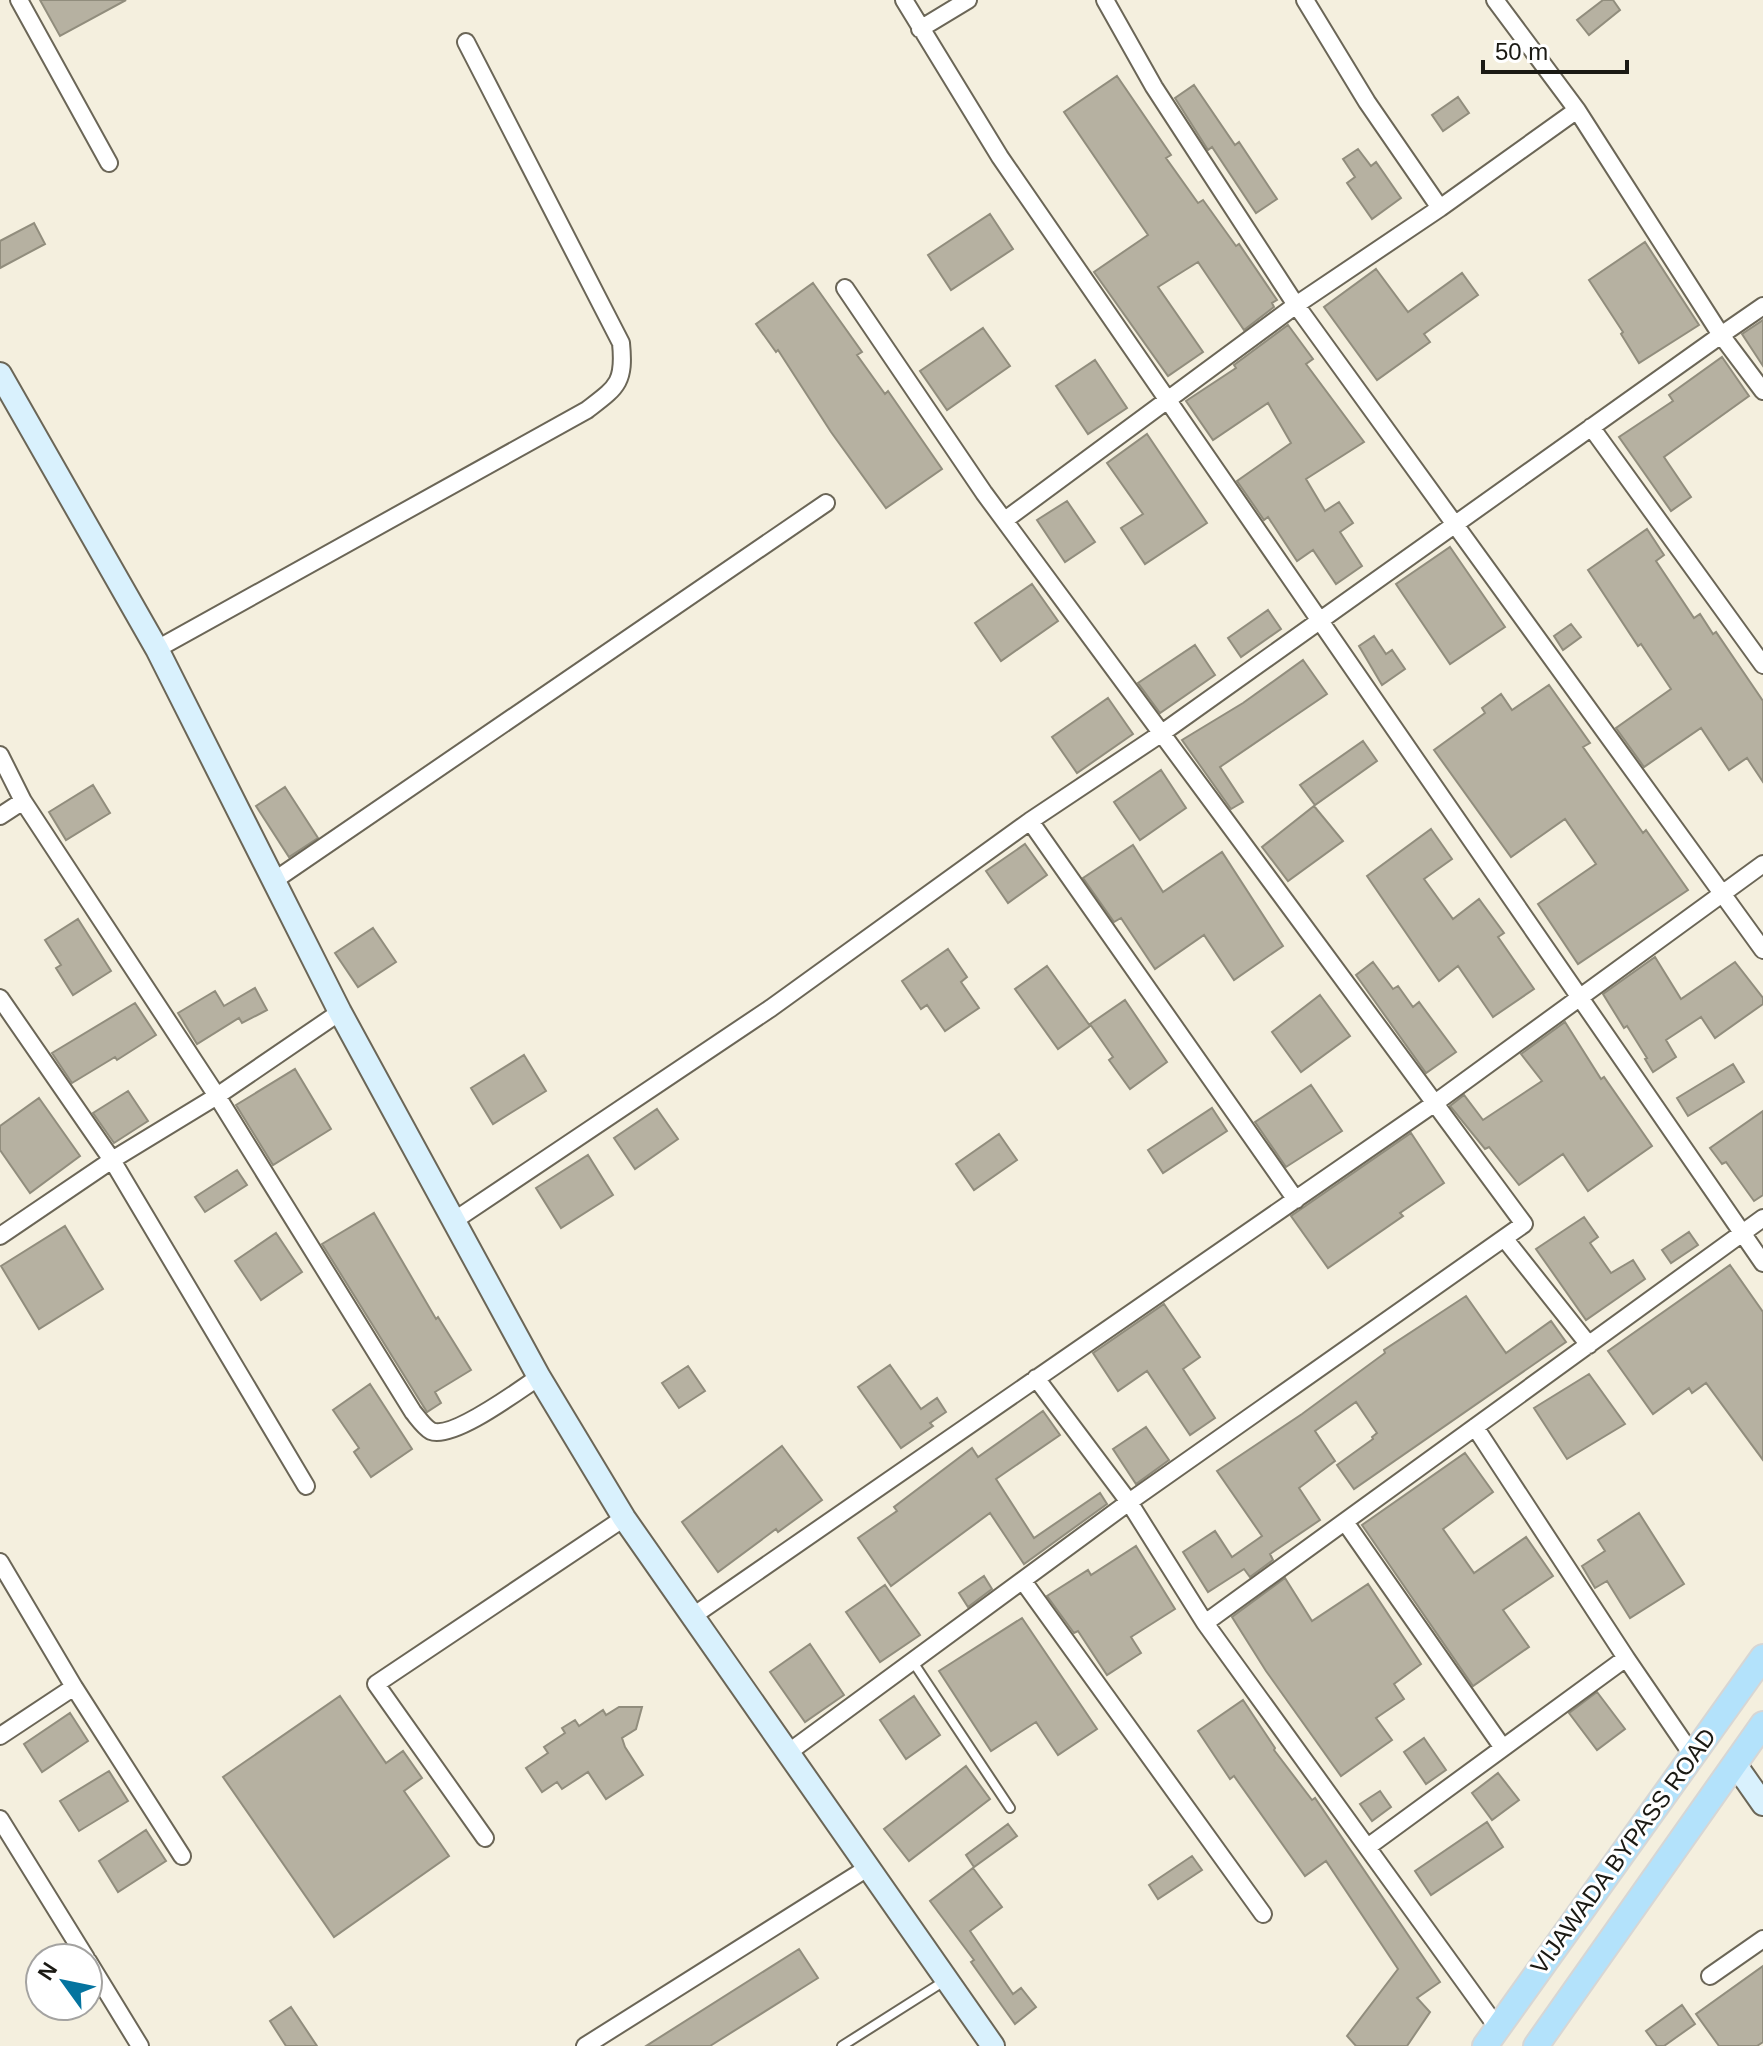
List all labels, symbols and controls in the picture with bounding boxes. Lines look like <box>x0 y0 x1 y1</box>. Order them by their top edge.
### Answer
scale bar <box>1483 24 1627 74</box>
text: 50 m <box>1495 38 1548 65</box>
street label: VIJAWADA BYPASS ROAD <box>1525 1723 1721 1979</box>
north arrow <box>24 1942 104 2022</box>
text: N <box>33 1958 62 1985</box>

